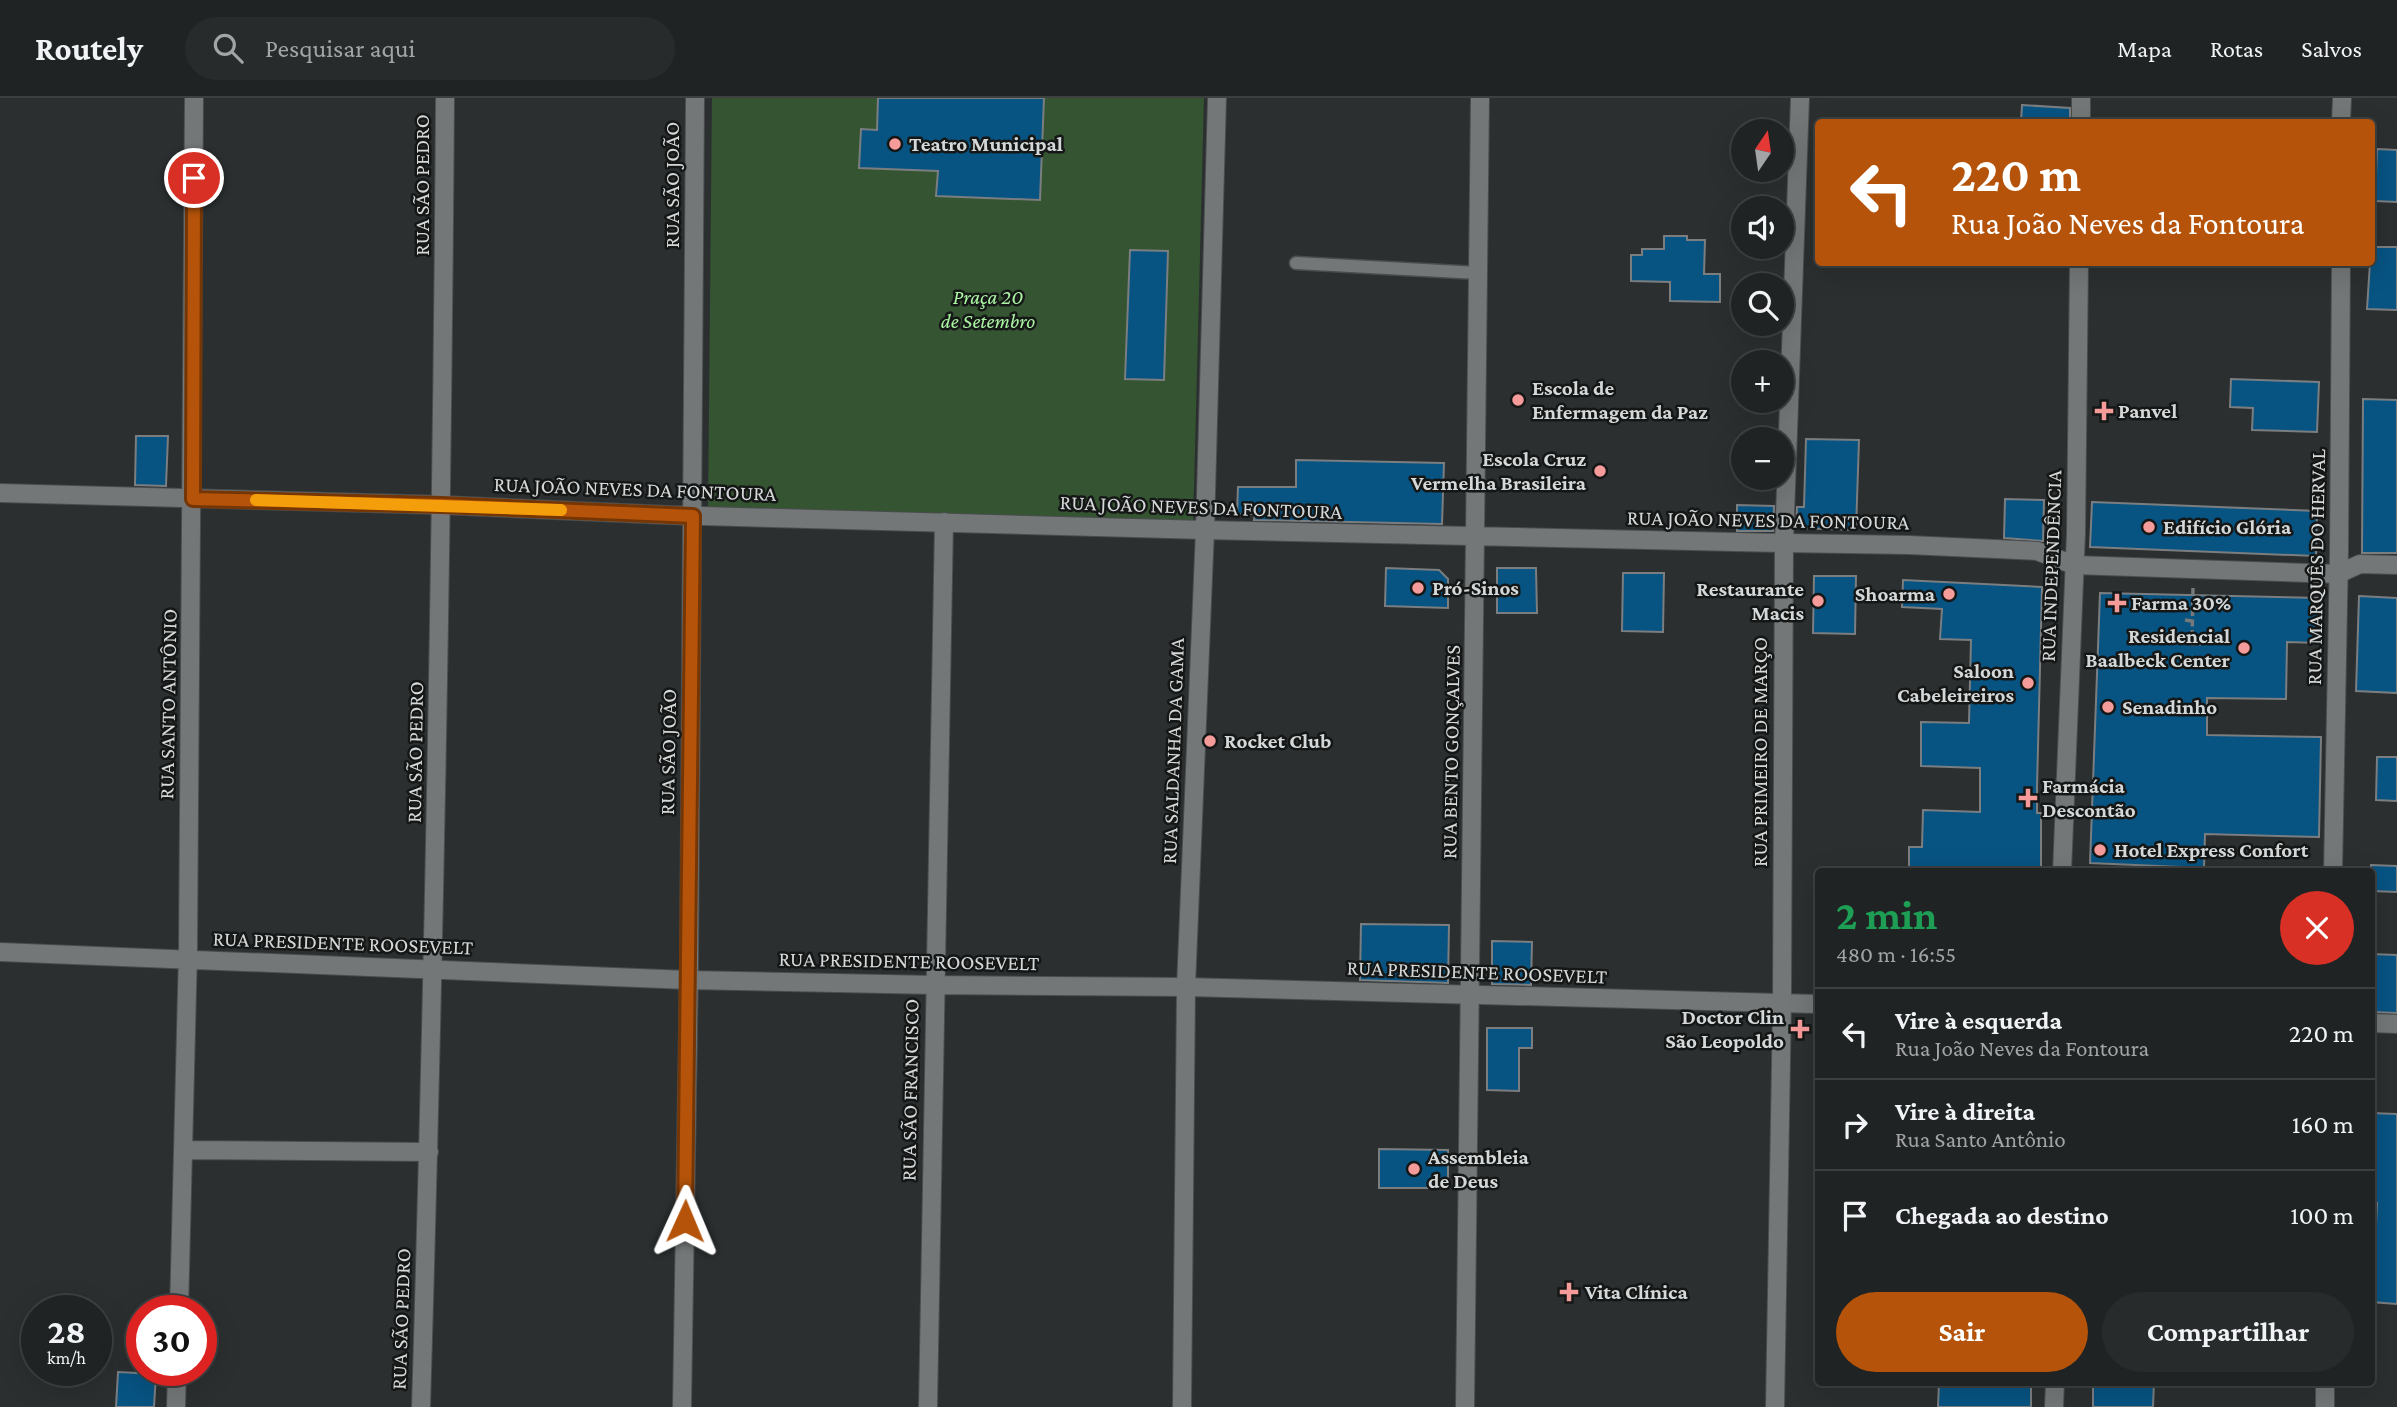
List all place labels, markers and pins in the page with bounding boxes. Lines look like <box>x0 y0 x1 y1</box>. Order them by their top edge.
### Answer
place label: Teatro Municipal <box>909 132 1063 156</box>
marker: Teatro Municipal <box>887 136 903 152</box>
pin <box>164 148 224 208</box>
place label: Escola de Enfermagem da Paz <box>1532 376 1708 424</box>
marker: Escola de Enfermagem da Paz <box>1510 392 1526 408</box>
place label: Panvel <box>2118 399 2177 423</box>
marker: Panvel <box>2096 403 2112 419</box>
place label: Escola Cruz Vermelha Brasileira <box>1410 447 1587 495</box>
marker: Escola Cruz Vermelha Brasileira <box>1592 463 1608 479</box>
place label: Edifício Glória <box>2163 515 2292 539</box>
marker: Edifício Glória <box>2141 519 2157 535</box>
place label: Pró-Sinos <box>1432 576 1519 600</box>
place label: Restaurante Macis <box>1696 577 1804 625</box>
marker: Pró-Sinos <box>1410 580 1426 596</box>
place label: Shoarma <box>1855 582 1936 606</box>
marker: Shoarma <box>1941 586 1957 602</box>
place label: Farma 30% <box>2131 591 2231 615</box>
marker: Restaurante Macis <box>1810 593 1826 609</box>
marker: Farma 30% <box>2109 595 2125 611</box>
place label: Residencial Baalbeck Center <box>2085 624 2231 672</box>
marker: Residencial Baalbeck Center <box>2236 640 2252 656</box>
place label: Saloon Cabeleireiros <box>1897 659 2014 707</box>
marker: Saloon Cabeleireiros <box>2020 675 2036 691</box>
place label: Senadinho <box>2122 695 2217 719</box>
marker: Senadinho <box>2100 699 2116 715</box>
place label: Rocket Club <box>1224 729 1331 753</box>
marker: Rocket Club <box>1202 733 1218 749</box>
place label: Farmácia Descontão <box>2042 774 2136 822</box>
marker: Farmácia Descontão <box>2020 790 2036 806</box>
place label: Hotel Express Confort <box>2114 838 2309 862</box>
marker: Hotel Express Confort <box>2092 842 2108 858</box>
place label: Doctor Clin São Leopoldo <box>1665 1005 1784 1053</box>
marker: Doctor Clin São Leopoldo <box>1790 1019 1810 1039</box>
place label: Assembleia de Deus <box>1427 1145 1530 1193</box>
marker: Assembleia de Deus <box>1406 1161 1422 1177</box>
place label: Vita Clínica <box>1584 1280 1688 1304</box>
marker: Vita Clínica <box>1559 1282 1579 1302</box>

